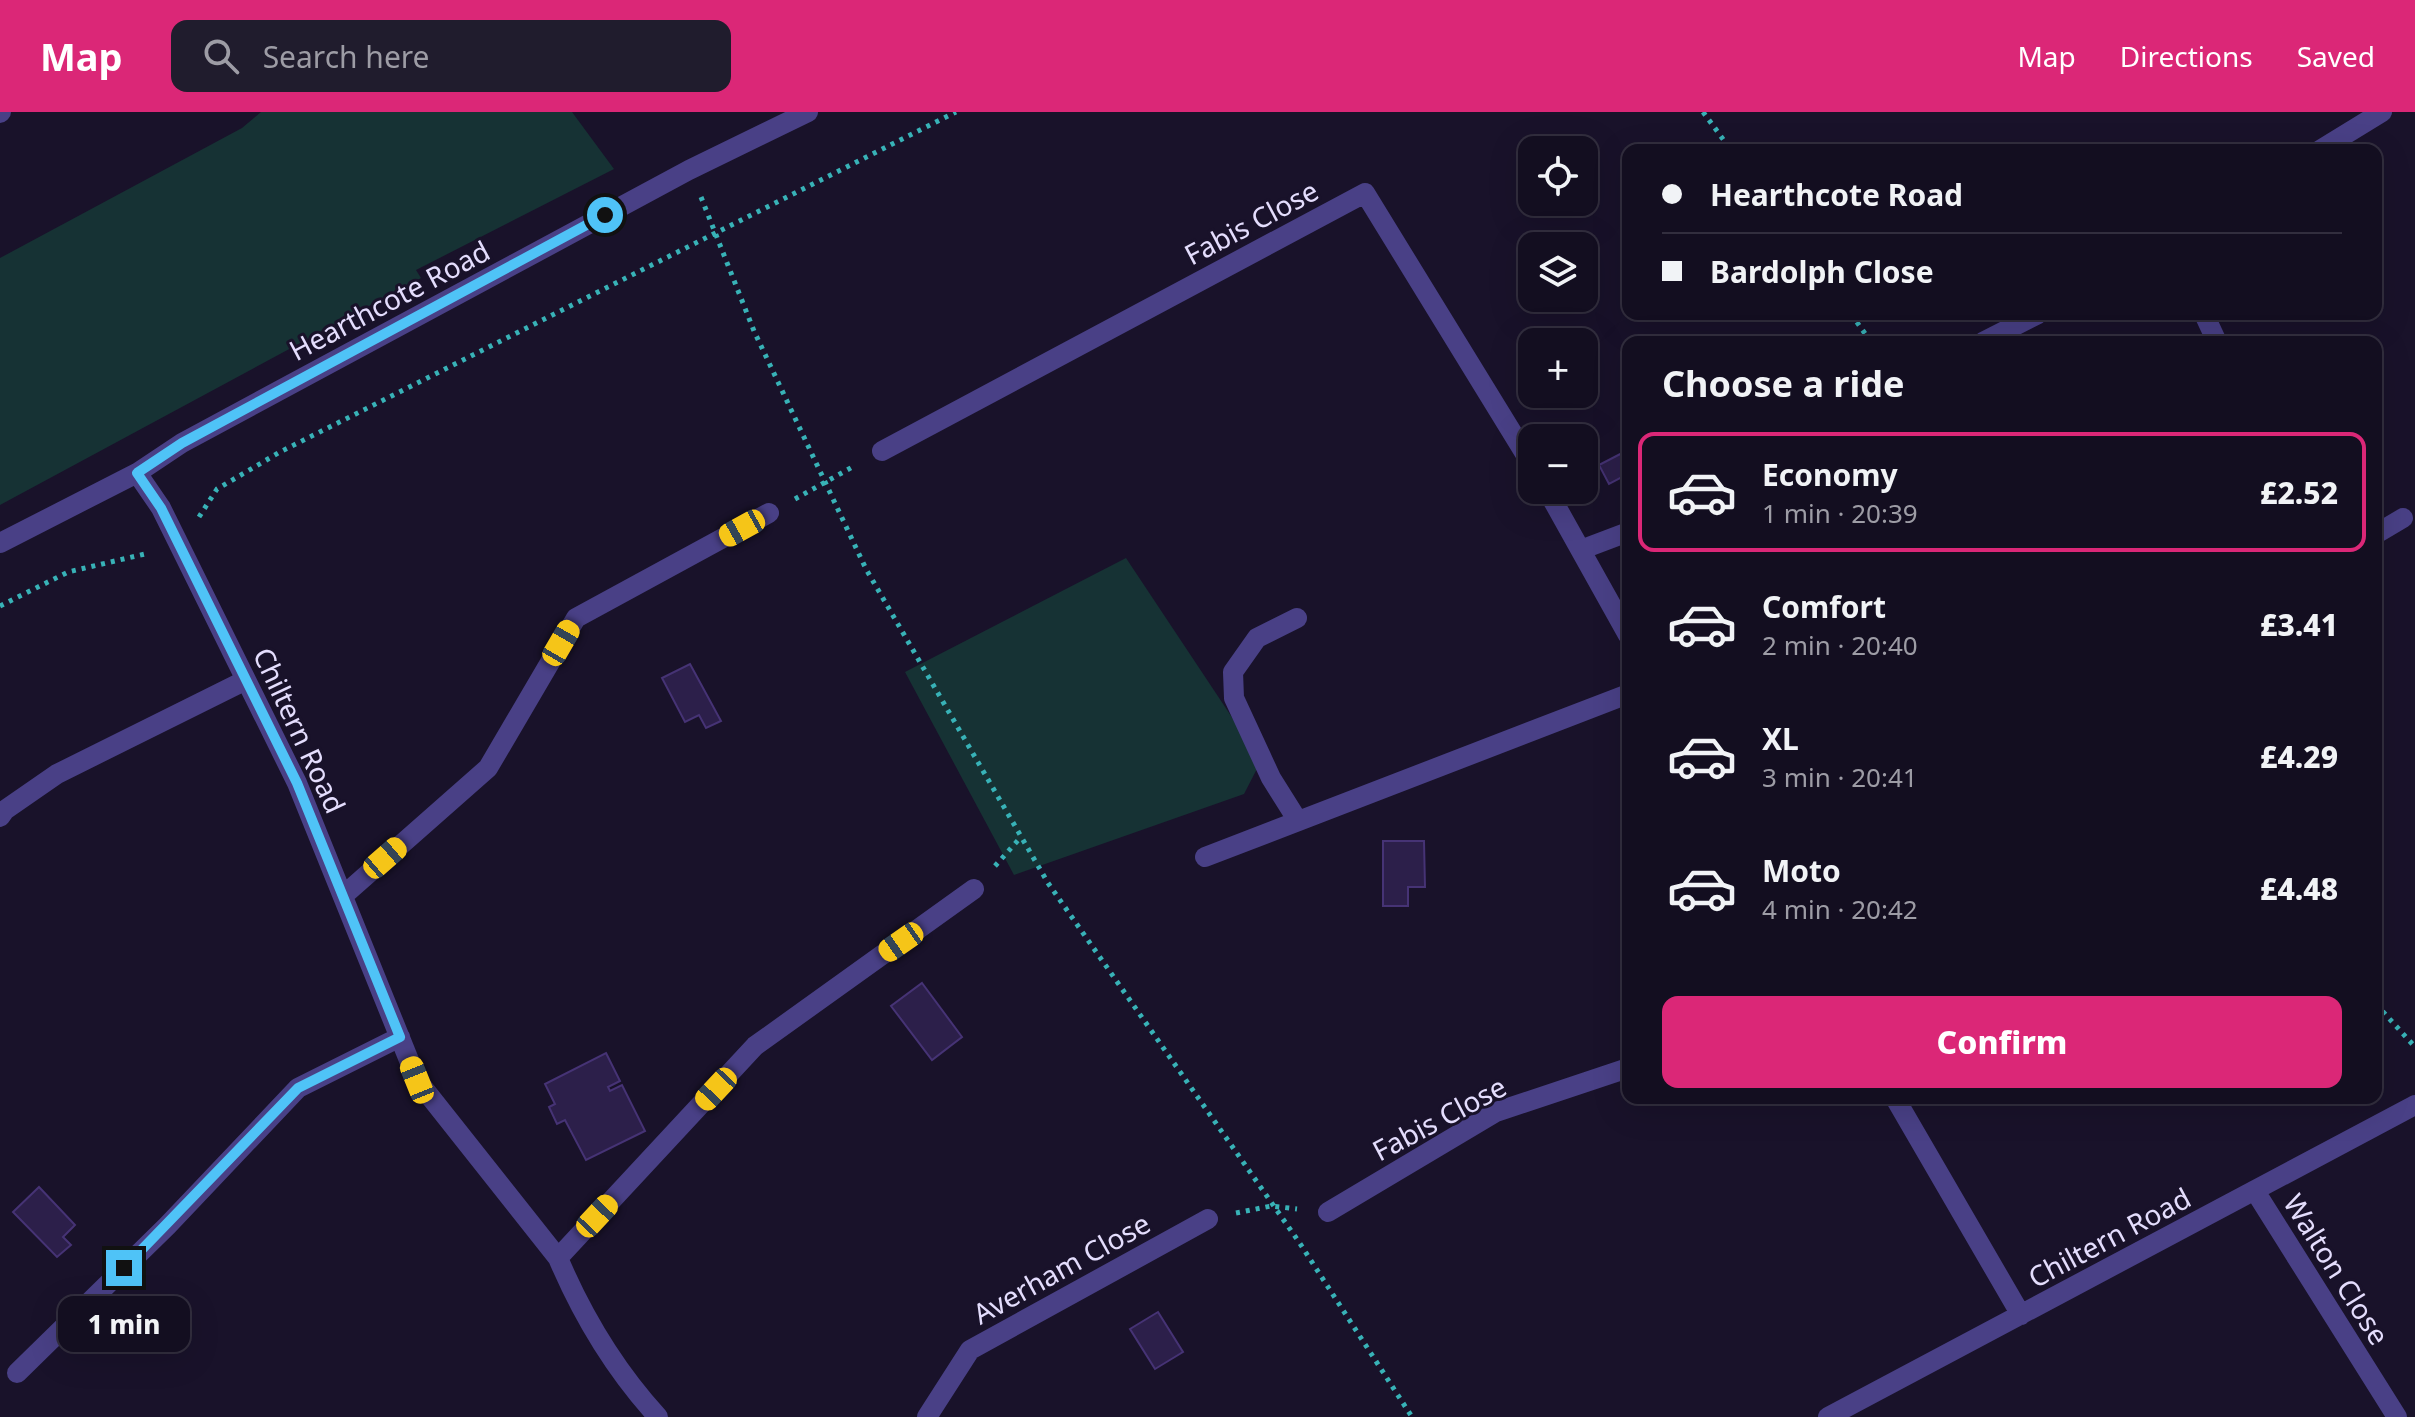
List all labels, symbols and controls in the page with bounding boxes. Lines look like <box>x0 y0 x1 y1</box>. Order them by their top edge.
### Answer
search box <box>171 20 731 92</box>
text: Map <box>40 30 123 82</box>
icon: search <box>199 34 243 78</box>
text: Search here <box>263 36 430 77</box>
text: Map <box>2017 37 2076 75</box>
text: Directions <box>2120 37 2253 75</box>
text: Saved <box>2297 37 2375 75</box>
map controls <box>1518 136 1598 504</box>
button: locate <box>1518 136 1598 216</box>
street label: Fabis Close <box>1177 171 1325 273</box>
text: Hearthcote Road <box>1710 174 1963 215</box>
route start <box>587 197 623 233</box>
street label: Hearthcote Road <box>282 231 496 369</box>
button: layers <box>1518 232 1598 312</box>
text: Bardolph Close <box>1710 251 1934 292</box>
button: + <box>1518 328 1598 408</box>
text: Choose a ride <box>1662 359 1904 408</box>
button: − <box>1518 424 1598 504</box>
text: Economy <box>1762 454 1898 495</box>
icon: car <box>1666 456 1738 528</box>
text: £2.52 <box>2260 472 2338 513</box>
text: 1 min · 20:39 <box>1762 495 1918 531</box>
car <box>715 506 769 550</box>
text: Comfort <box>1762 586 1886 627</box>
icon: car <box>1666 588 1738 660</box>
text: £3.41 <box>2260 604 2338 645</box>
car <box>539 616 583 670</box>
text: 2 min · 20:40 <box>1762 627 1918 663</box>
street label: Chiltern Road <box>245 641 355 819</box>
text: XL <box>1762 718 1799 759</box>
icon: car <box>1666 720 1738 792</box>
text: £4.29 <box>2260 736 2338 777</box>
text: 3 min · 20:41 <box>1762 759 1918 795</box>
car <box>359 833 411 883</box>
text: Moto <box>1762 850 1841 891</box>
icon: car <box>1666 852 1738 924</box>
text: £4.48 <box>2260 868 2338 909</box>
text: 4 min · 20:42 <box>1762 891 1918 927</box>
car <box>874 918 928 966</box>
button: Confirm <box>1662 996 2342 1088</box>
car <box>397 1053 437 1107</box>
car <box>691 1063 741 1115</box>
street label: Fabis Close <box>1365 1067 1513 1169</box>
street label: Chiltern Road <box>2021 1178 2197 1296</box>
street label: Walton Close <box>2276 1186 2398 1352</box>
car <box>572 1190 622 1242</box>
street label: Averham Close <box>966 1204 1156 1332</box>
route end <box>106 1250 142 1286</box>
callout: 1 min <box>58 1296 190 1352</box>
text: 1 min <box>88 1306 160 1342</box>

